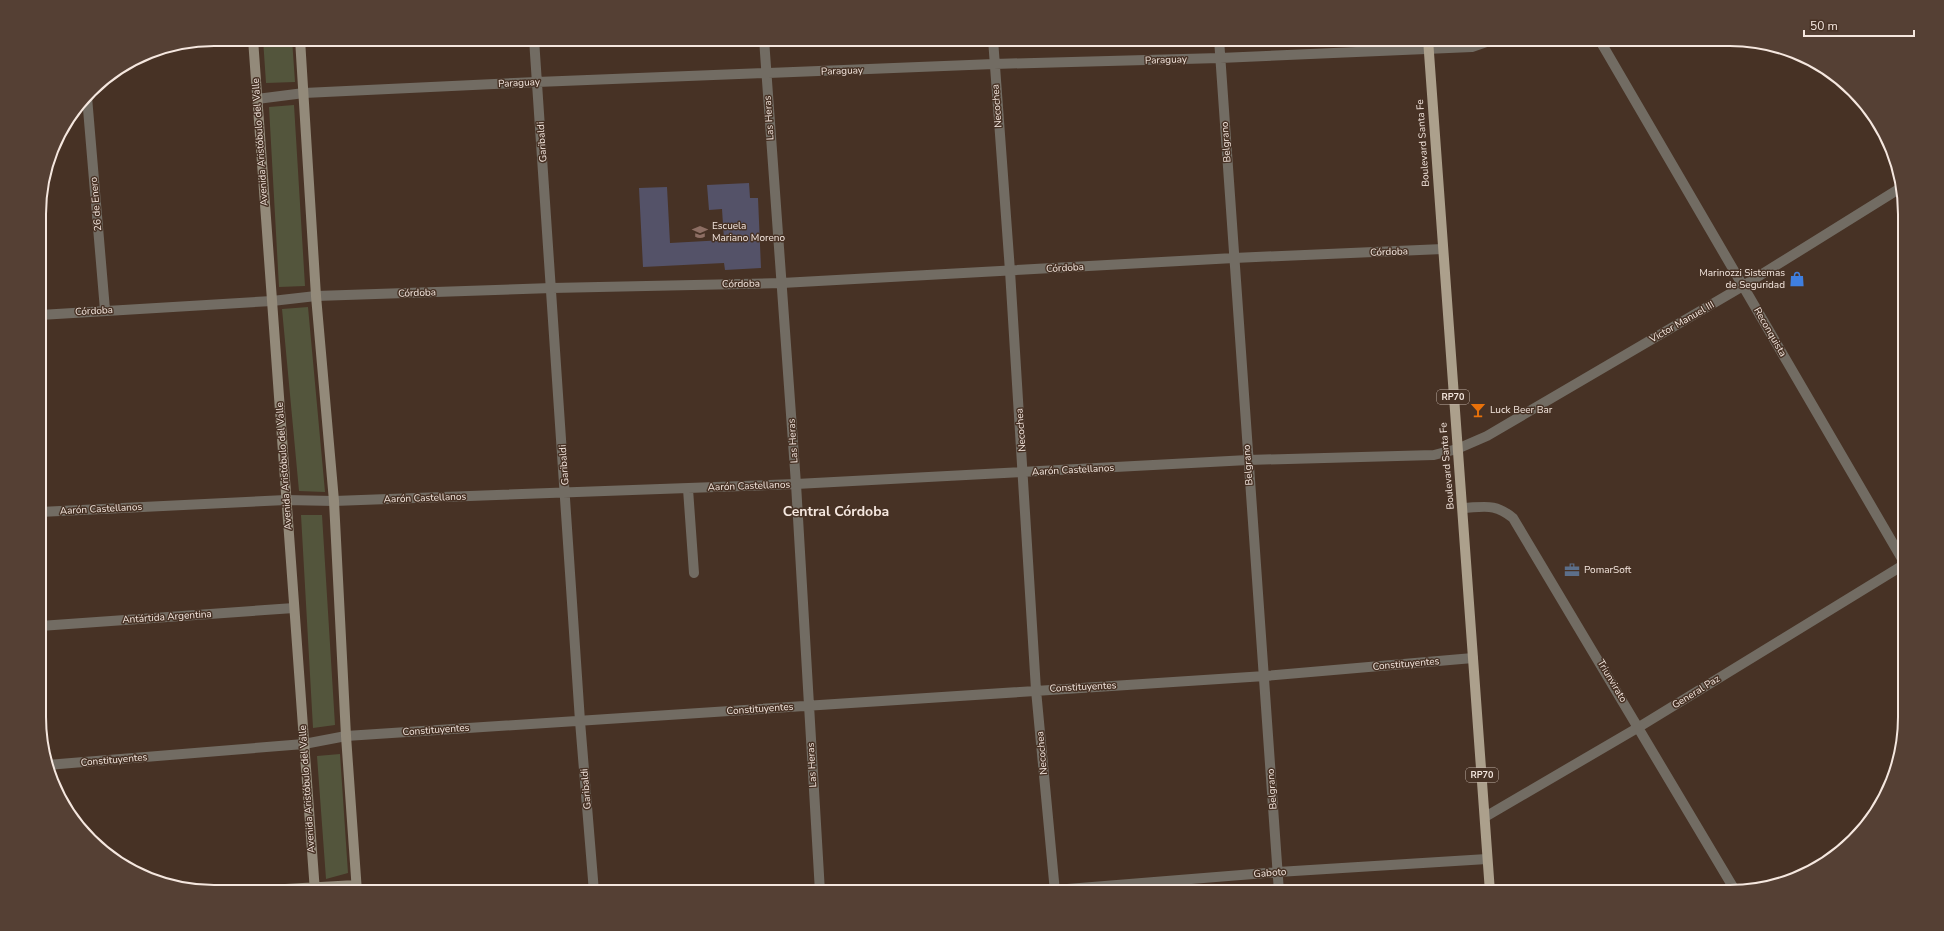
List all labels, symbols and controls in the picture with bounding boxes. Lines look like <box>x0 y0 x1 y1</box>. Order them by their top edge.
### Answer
scale bar <box>1804 12 1914 38</box>
text: 50 m <box>1810 18 1838 34</box>
street label: Paraguay <box>1145 52 1188 68</box>
street label: Paraguay <box>821 63 864 79</box>
street label: Paraguay <box>498 75 541 91</box>
street label: Avenida Aristóbulo del Valle <box>249 78 271 206</box>
street label: Necochea <box>988 84 1006 128</box>
street label: Las Heras <box>760 95 778 141</box>
street label: Boulevard Santa Fe <box>1413 99 1433 187</box>
street label: Garibaldi <box>534 121 550 163</box>
street label: Belgrano <box>1218 121 1234 163</box>
street label: 26 de Enero <box>87 176 105 232</box>
place label: Escuela Mariano Moreno <box>712 219 785 245</box>
school or university icon: Escuela Mariano Moreno <box>691 223 709 241</box>
street label: Córdoba <box>1370 244 1408 260</box>
street label: Córdoba <box>1046 260 1084 276</box>
place label: Marinozzi Sistemas de Seguridad <box>1699 266 1785 292</box>
shop icon: Marinozzi Sistemas de Seguridad <box>1788 270 1806 288</box>
street label: Córdoba <box>722 277 760 291</box>
street label: Córdoba <box>398 285 436 301</box>
street label: Victor Manuel III <box>1646 298 1717 347</box>
street label: Córdoba <box>75 303 113 319</box>
street label: Reconquista <box>1750 305 1790 359</box>
road number: RP70 <box>1437 390 1469 404</box>
bar icon: Luck Beer Bar <box>1469 401 1487 419</box>
street label: Avenida Aristóbulo del Valle <box>273 402 295 530</box>
place label: Luck Beer Bar <box>1490 403 1553 417</box>
street label: Necochea <box>1012 408 1030 452</box>
street label: Las Heras <box>784 418 802 464</box>
street label: Boulevard Santa Fe <box>1436 422 1458 510</box>
street label: Garibaldi <box>556 444 572 486</box>
street label: Belgrano <box>1240 444 1256 486</box>
street label: Aarón Castellanos <box>1031 461 1115 479</box>
street label: Aarón Castellanos <box>707 478 791 494</box>
street label: Aarón Castellanos <box>383 490 467 506</box>
street label: Aarón Castellanos <box>59 500 143 518</box>
district label: Central Córdoba <box>783 502 889 521</box>
office icon: PomarSoft <box>1563 561 1581 579</box>
place label: PomarSoft <box>1584 563 1632 577</box>
street label: Antártida Argentina <box>122 607 212 627</box>
street label: Constituyentes <box>1372 654 1440 674</box>
street label: Triunvirato <box>1594 657 1631 705</box>
street label: General Paz <box>1669 672 1723 712</box>
street label: Constituyentes <box>1049 678 1117 696</box>
street label: Constituyentes <box>726 700 794 718</box>
street label: Constituyentes <box>402 721 470 739</box>
street label: Avenida Aristóbulo del Valle <box>296 725 318 853</box>
street label: Necochea <box>1033 731 1051 775</box>
street label: Las Heras <box>804 742 820 788</box>
street label: Constituyentes <box>80 750 148 770</box>
street label: Garibaldi <box>577 768 595 810</box>
street label: Belgrano <box>1264 768 1280 810</box>
road number: RP70 <box>1466 768 1498 782</box>
street label: Gaboto <box>1253 865 1287 881</box>

